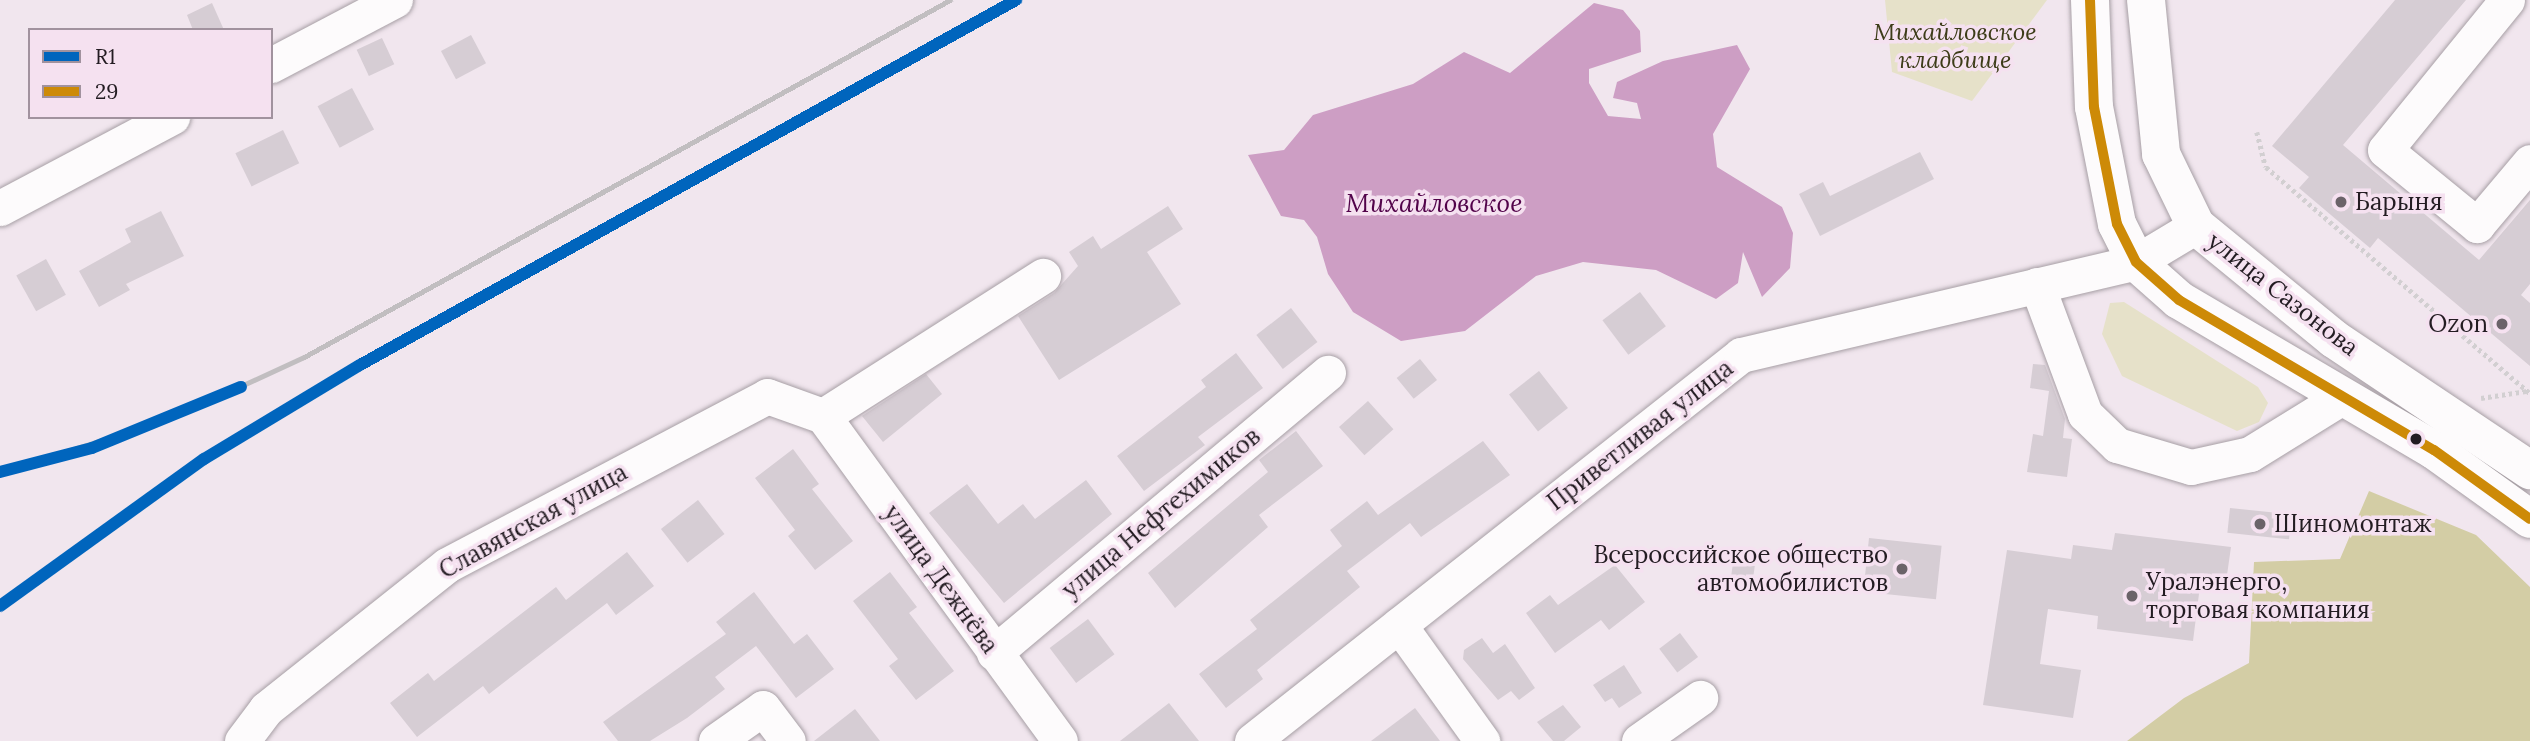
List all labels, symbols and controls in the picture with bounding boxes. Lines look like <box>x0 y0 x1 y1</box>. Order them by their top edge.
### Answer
park label: Михайловское кладбище <box>1873 18 2037 74</box>
legend <box>28 28 273 119</box>
text: R1 <box>95 43 116 70</box>
text: 29 <box>95 78 118 105</box>
water label: Михайловское <box>1345 187 1523 219</box>
place label: Барыня <box>2355 188 2442 216</box>
marker: Барыня <box>2333 194 2349 210</box>
street label: улица Сазонова <box>2202 226 2364 362</box>
place label: Ozon <box>2428 310 2488 338</box>
marker: Ozon <box>2494 316 2510 332</box>
street label: Приветливая улица <box>1541 354 1739 516</box>
street label: улица Нефтехимиков <box>1056 422 1266 604</box>
unlabelled marker <box>2409 432 2423 446</box>
street label: Славянская улица <box>434 457 632 585</box>
street label: улица Дежнёва <box>878 499 1004 659</box>
place label: Шиномонтаж <box>2274 510 2431 538</box>
marker: Шиномонтаж <box>2252 516 2268 532</box>
place label: Всероссийское общество автомобилистов <box>1593 541 1888 597</box>
marker: Всероссийское общество автомобилистов <box>1894 561 1910 577</box>
place label: Уралэнерго, торговая компания <box>2146 568 2370 624</box>
marker: Уралэнерго, торговая компания <box>2124 588 2140 604</box>

